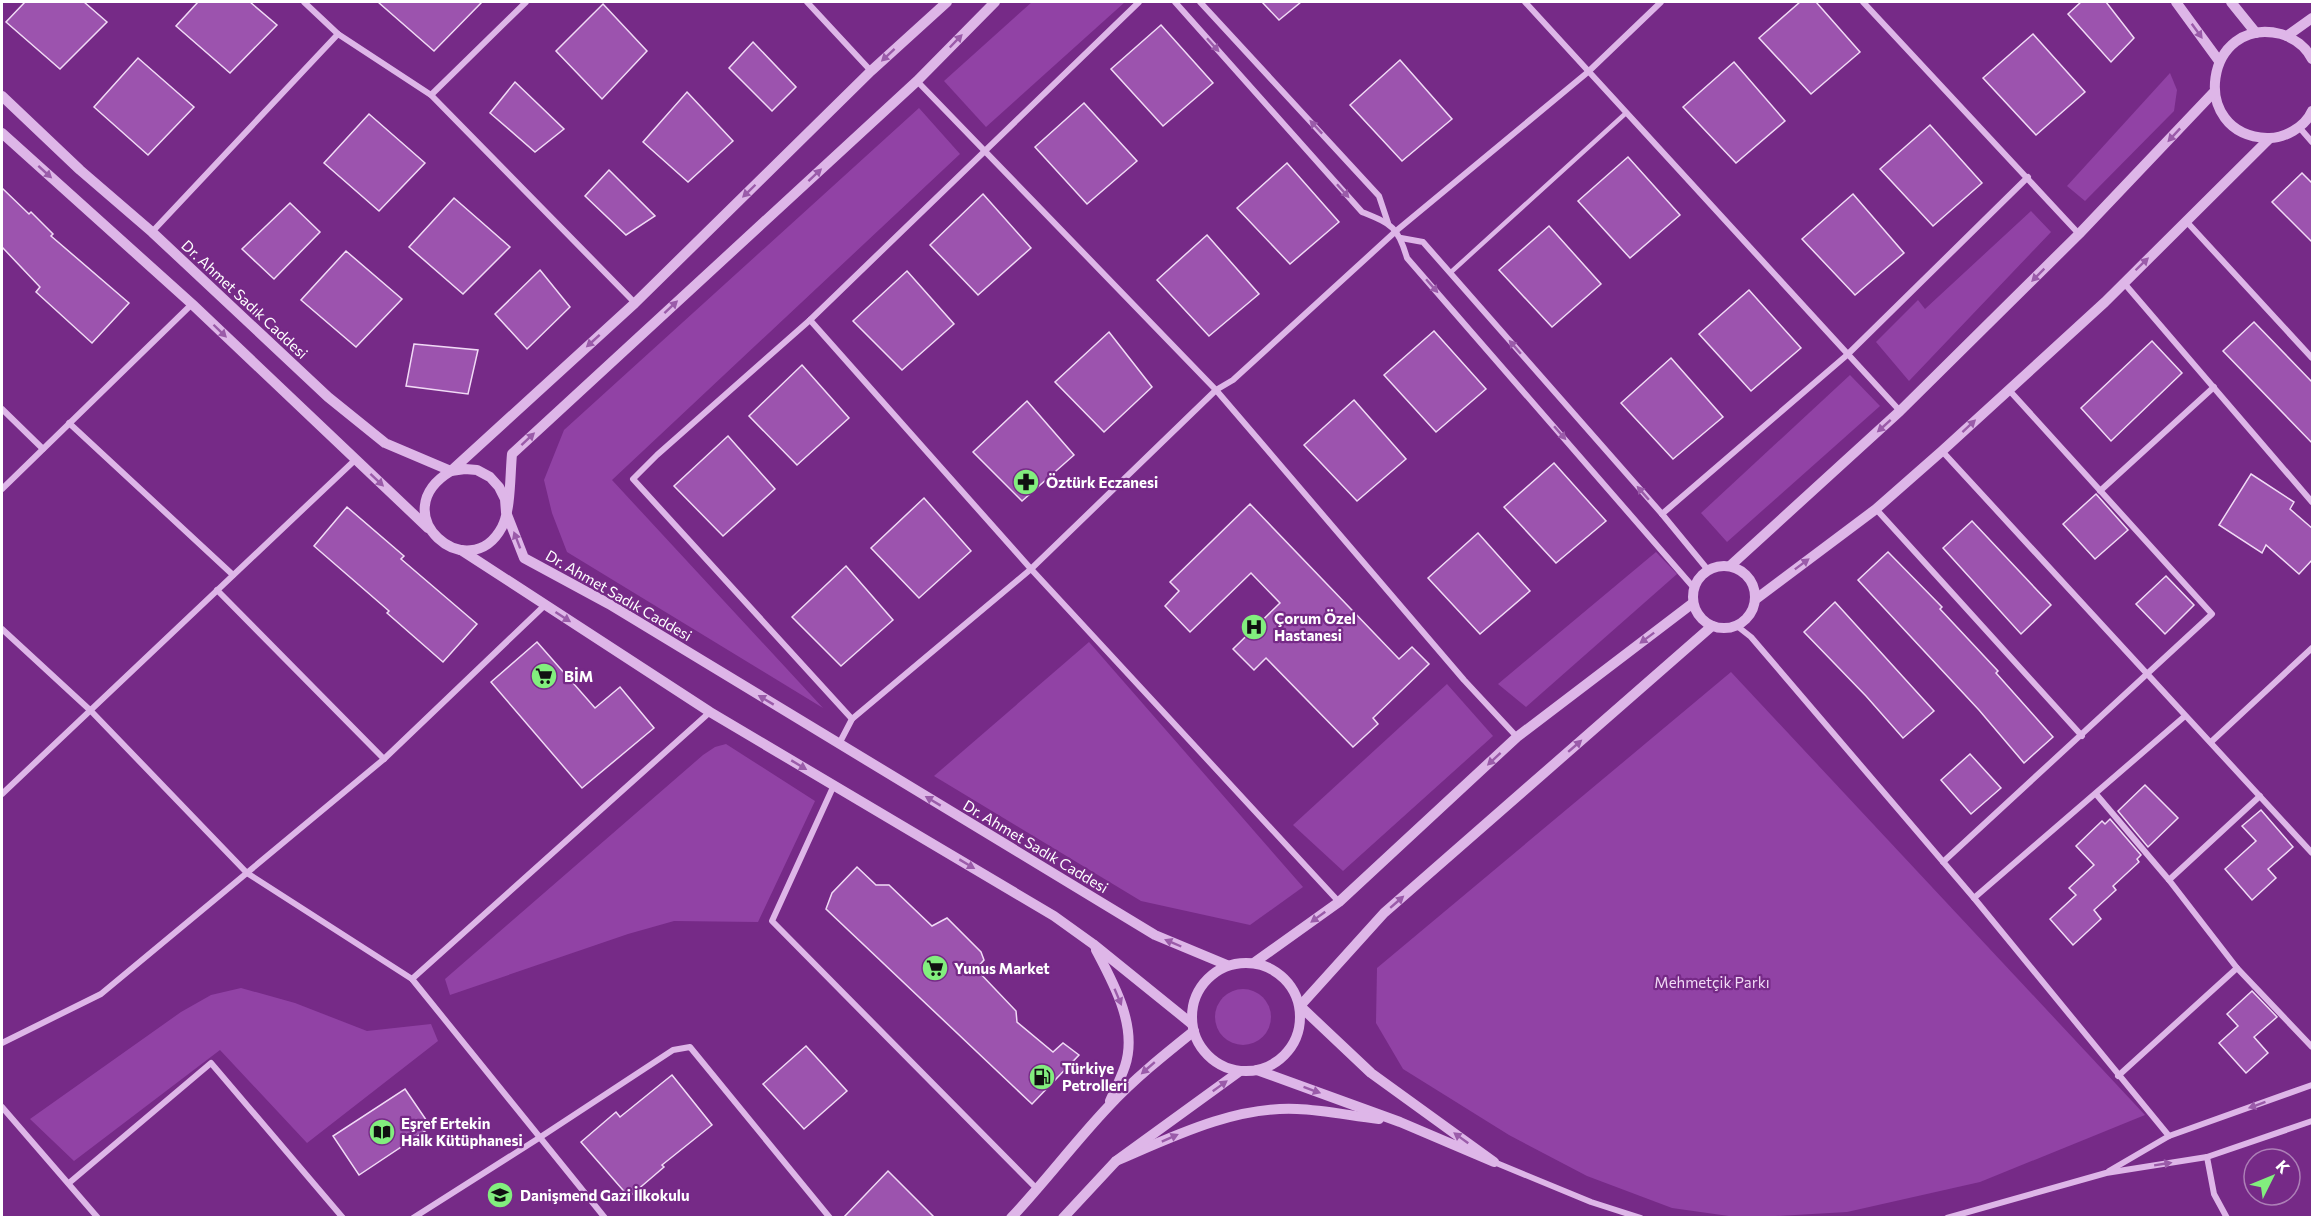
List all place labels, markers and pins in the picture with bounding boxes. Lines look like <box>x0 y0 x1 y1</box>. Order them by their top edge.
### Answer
pharmacy icon: Öztürk Eczanesi <box>1011 467 1041 497</box>
place label: Öztürk Eczanesi <box>1046 473 1158 491</box>
place label: Çorum Özel Hastanesi <box>1274 609 1356 644</box>
hospital icon: Çorum Özel Hastanesi <box>1239 612 1269 642</box>
supermarket icon: BİM <box>529 661 559 691</box>
place label: BİM <box>564 667 593 685</box>
supermarket icon: Yunus Market <box>920 953 950 983</box>
place label: Yunus Market <box>954 959 1050 977</box>
place label: Türkiye Petrolleri <box>1062 1059 1127 1094</box>
fuel station icon: Türkiye Petrolleri <box>1027 1062 1057 1092</box>
place label: Eşref Ertekin Halk Kütüphanesi <box>401 1114 523 1149</box>
library icon: Eşref Ertekin Halk Kütüphanesi <box>367 1117 397 1147</box>
school or university icon: Danişmend Gazi İlkokulu <box>485 1180 515 1210</box>
place label: Danişmend Gazi İlkokulu <box>520 1186 689 1204</box>

